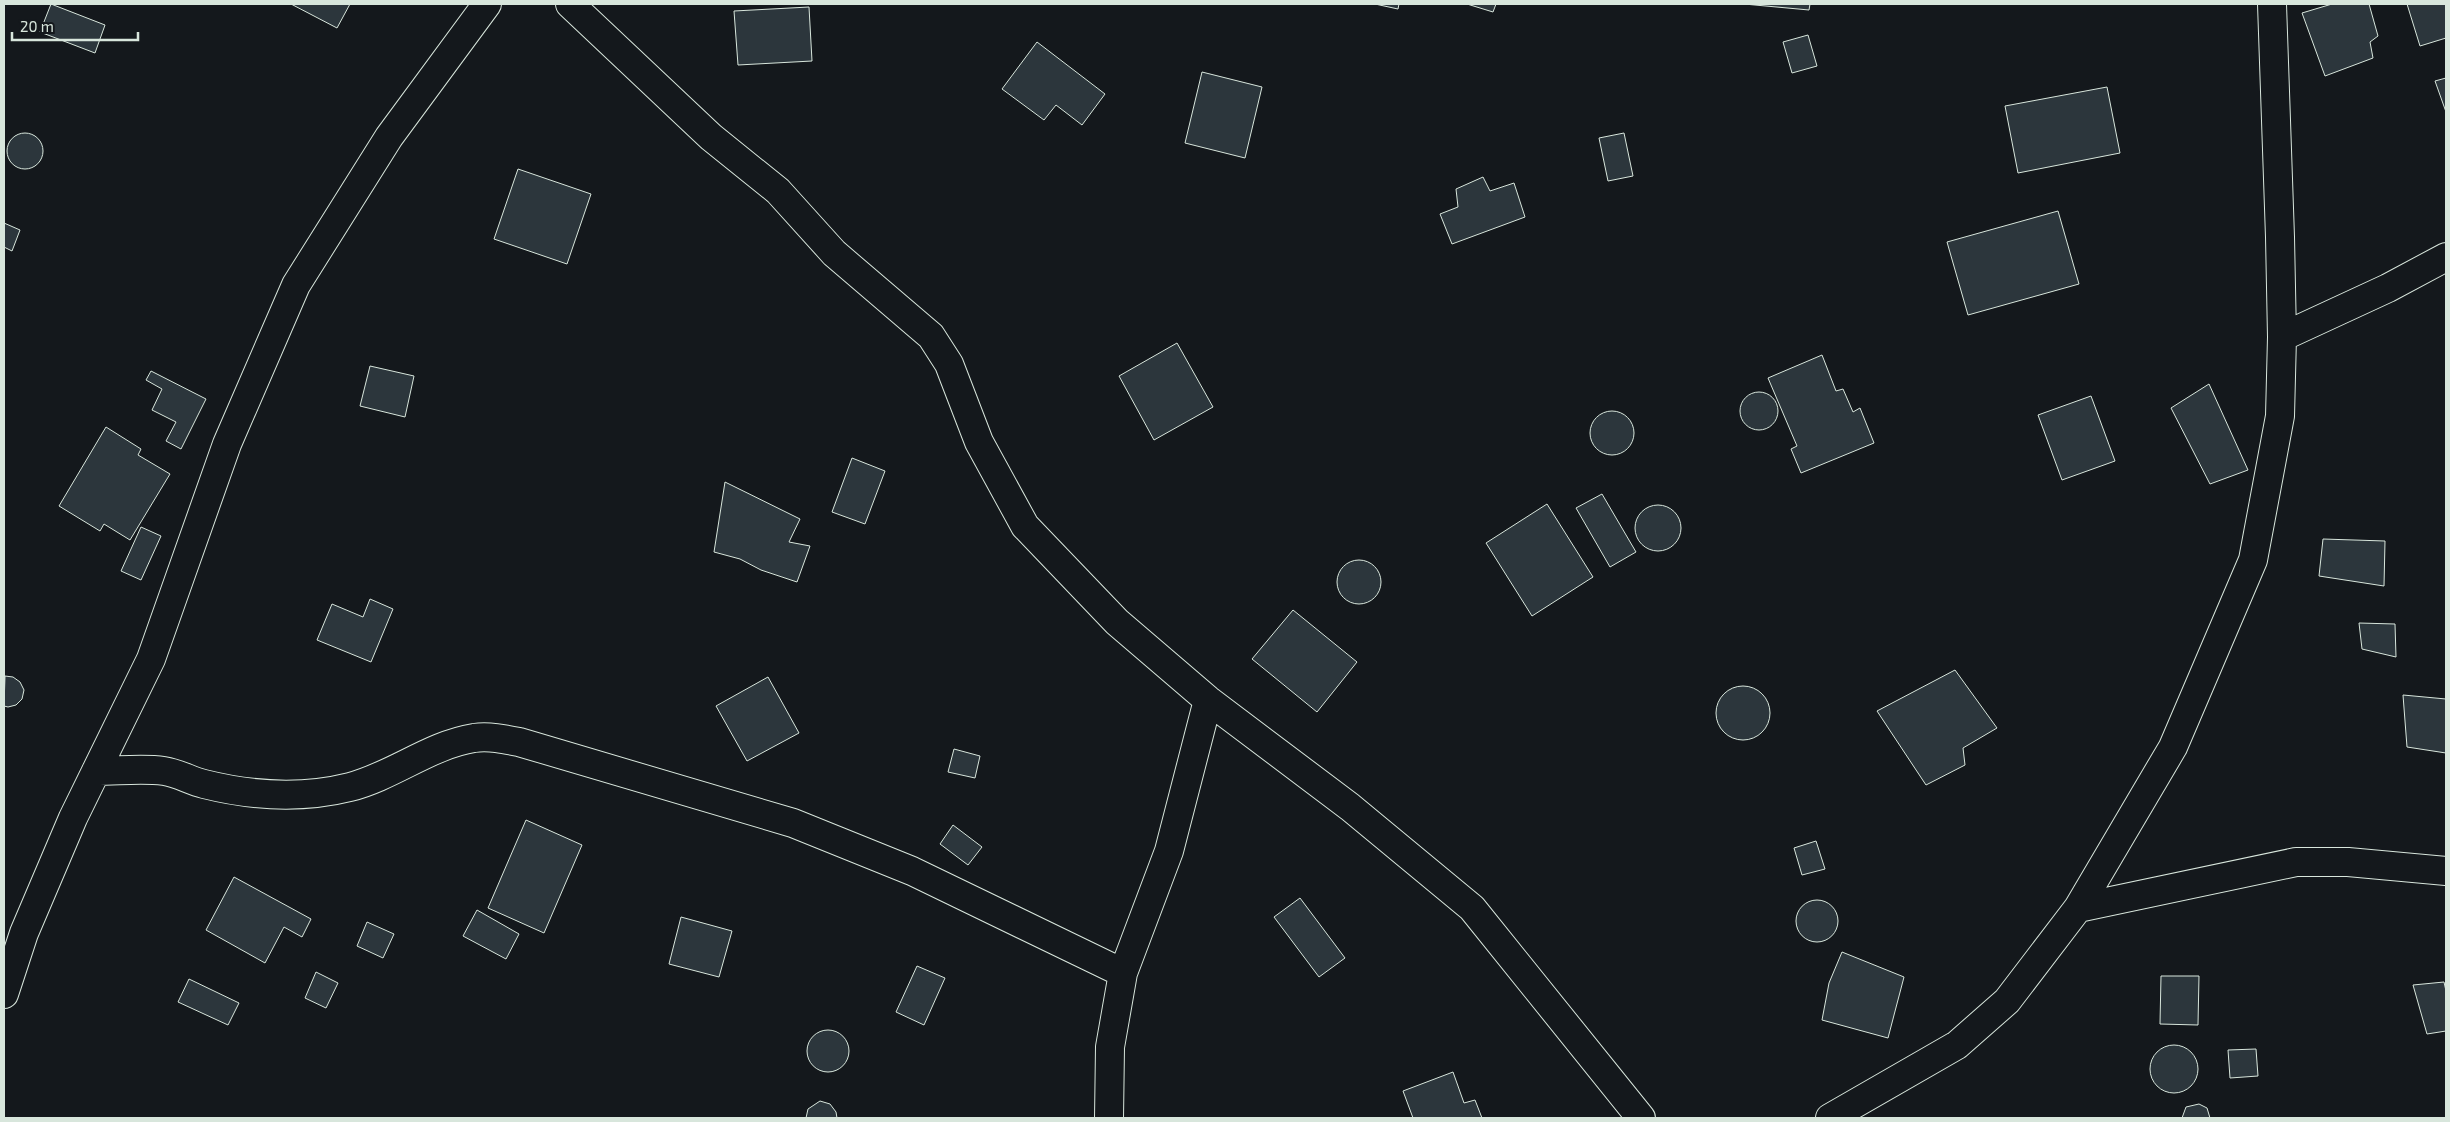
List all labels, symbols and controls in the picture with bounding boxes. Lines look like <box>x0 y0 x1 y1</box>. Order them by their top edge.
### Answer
scale bar <box>12 10 139 42</box>
text: 20 m <box>20 17 54 35</box>

